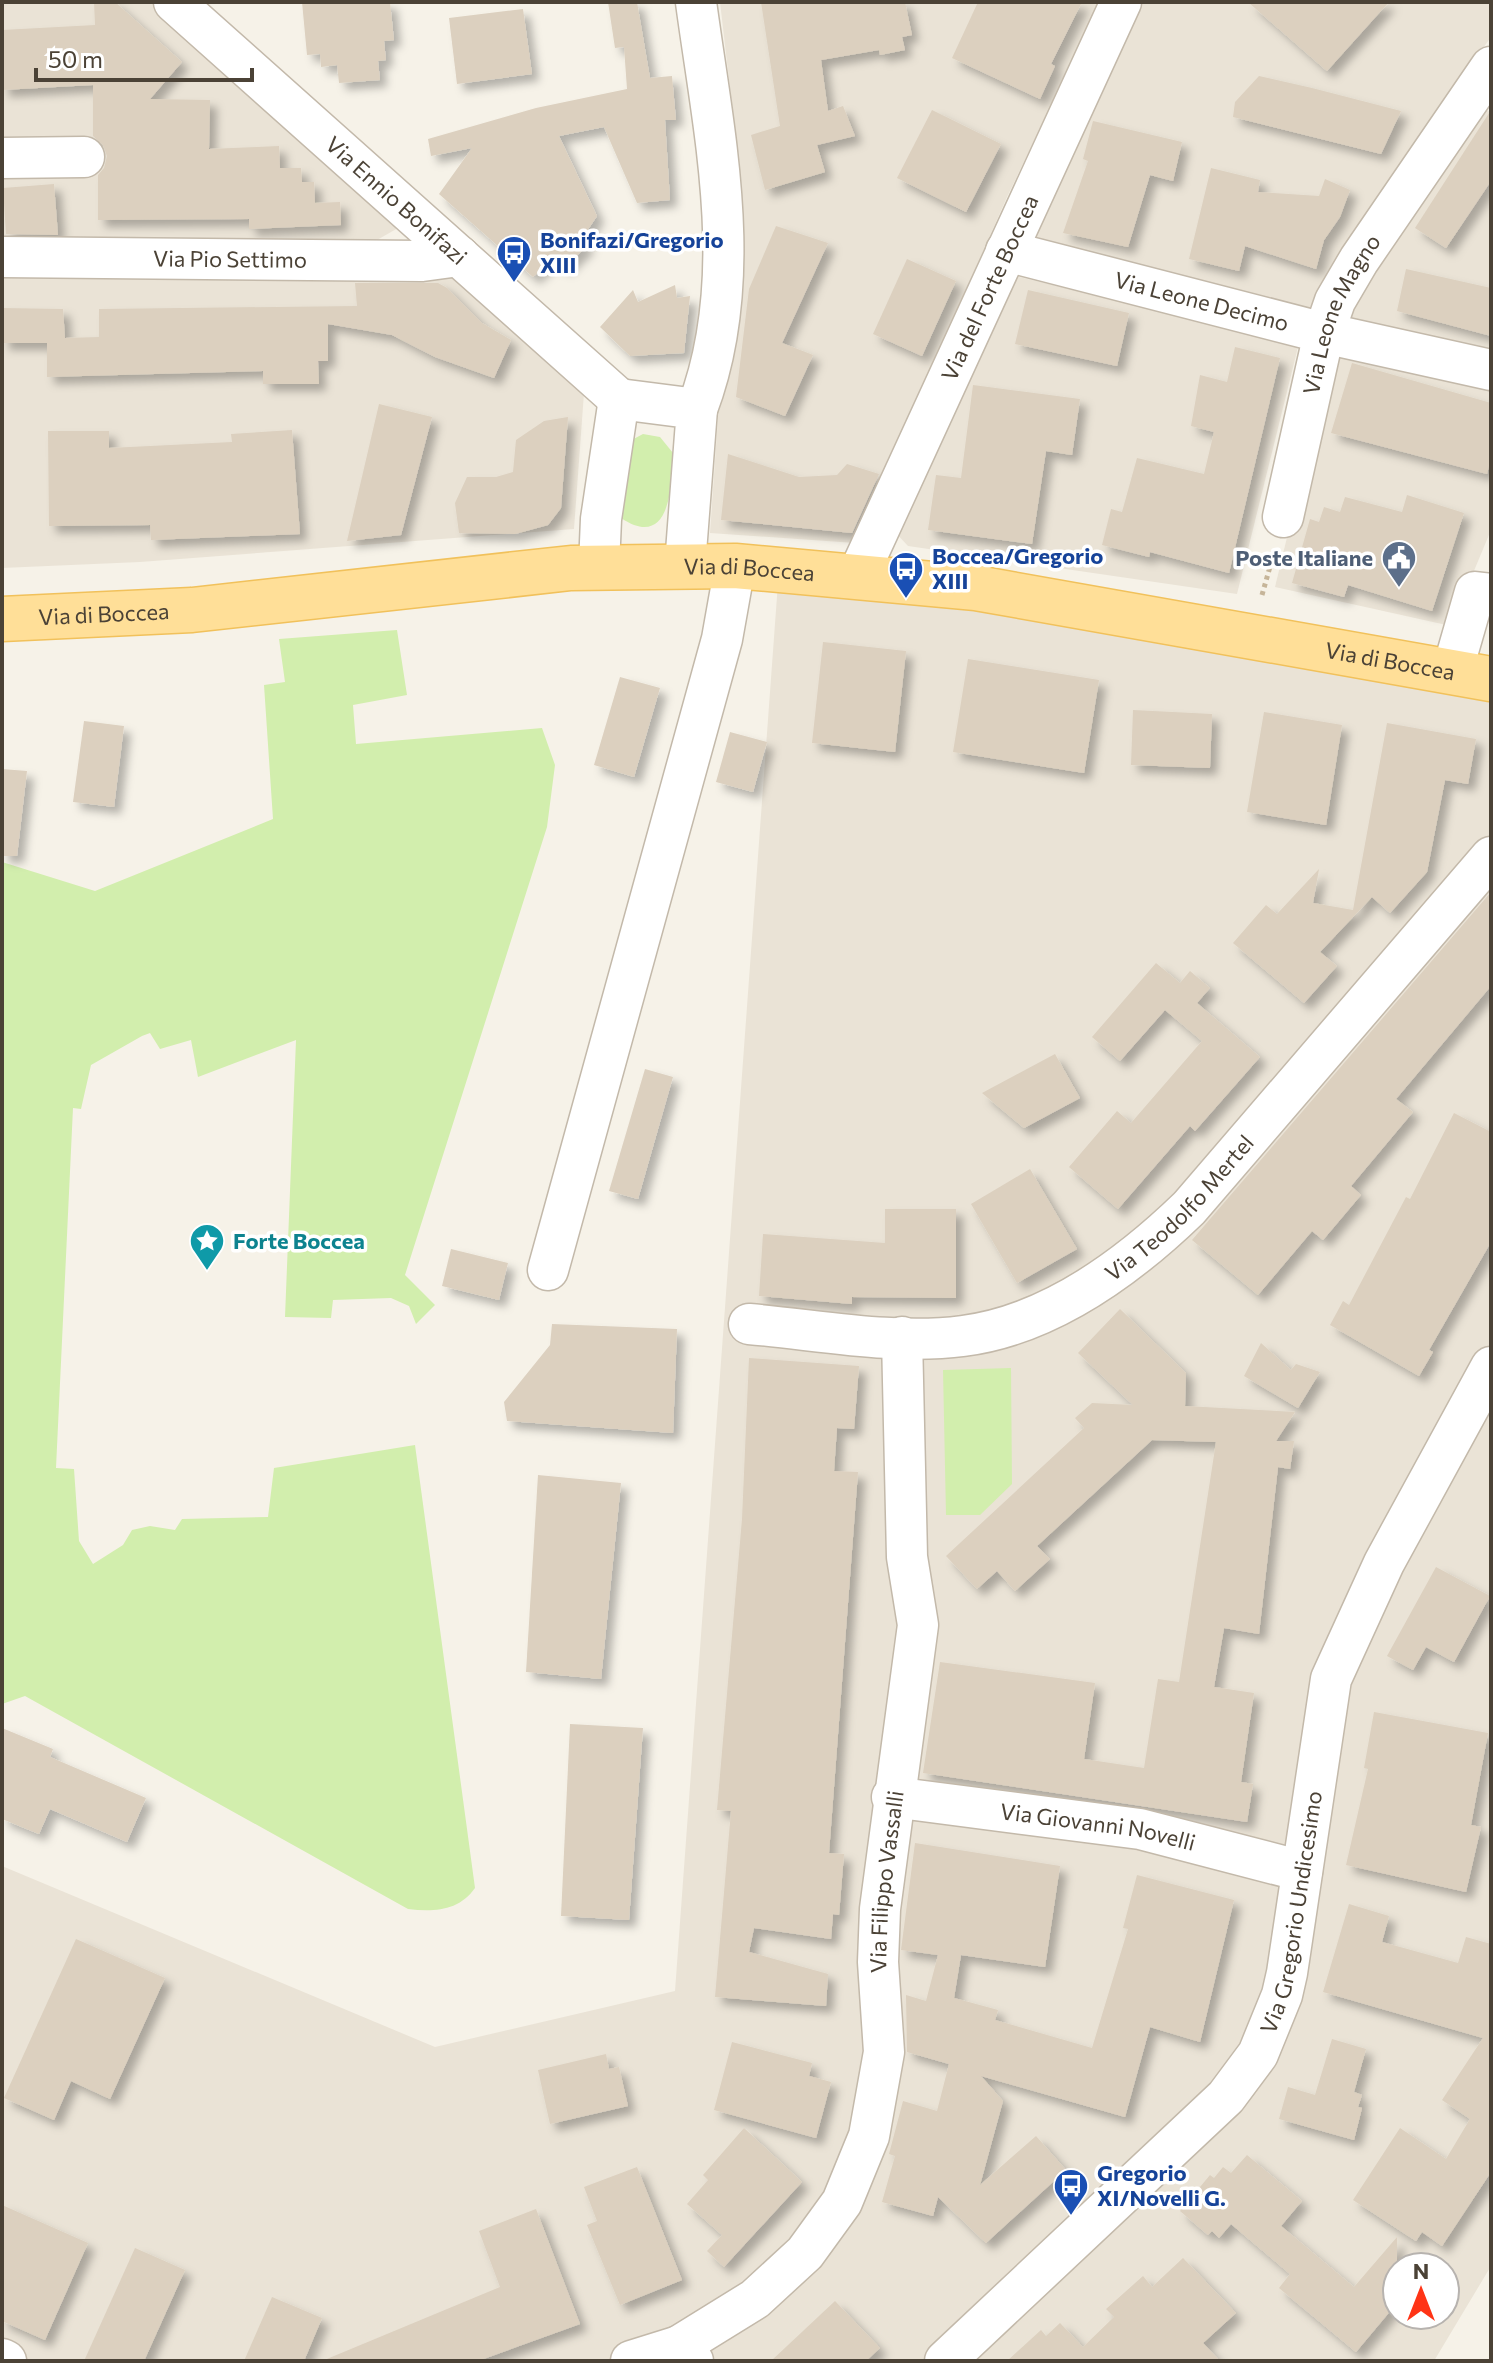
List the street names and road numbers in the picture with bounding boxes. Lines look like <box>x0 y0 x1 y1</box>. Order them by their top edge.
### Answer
street label: Via Ennio Bonifazi <box>321 130 473 270</box>
street label: Via del Forte Boccea <box>935 190 1044 385</box>
street label: Via Leone Magno <box>1297 229 1386 397</box>
street label: Via Pio Settimo <box>153 244 307 273</box>
street label: Via Leone Decimo <box>1112 266 1292 336</box>
street label: Via di Boccea <box>684 552 816 586</box>
street label: Via di Boccea <box>38 597 170 630</box>
street label: Via di Boccea <box>1323 636 1457 685</box>
street label: Via Teodolfo Mertel <box>1099 1129 1259 1286</box>
street label: Via Filippo Vassalli <box>864 1789 909 1974</box>
street label: Via Gregorio Undicesimo <box>1254 1789 1327 2037</box>
street label: Via Giovanni Novelli <box>999 1797 1198 1856</box>

